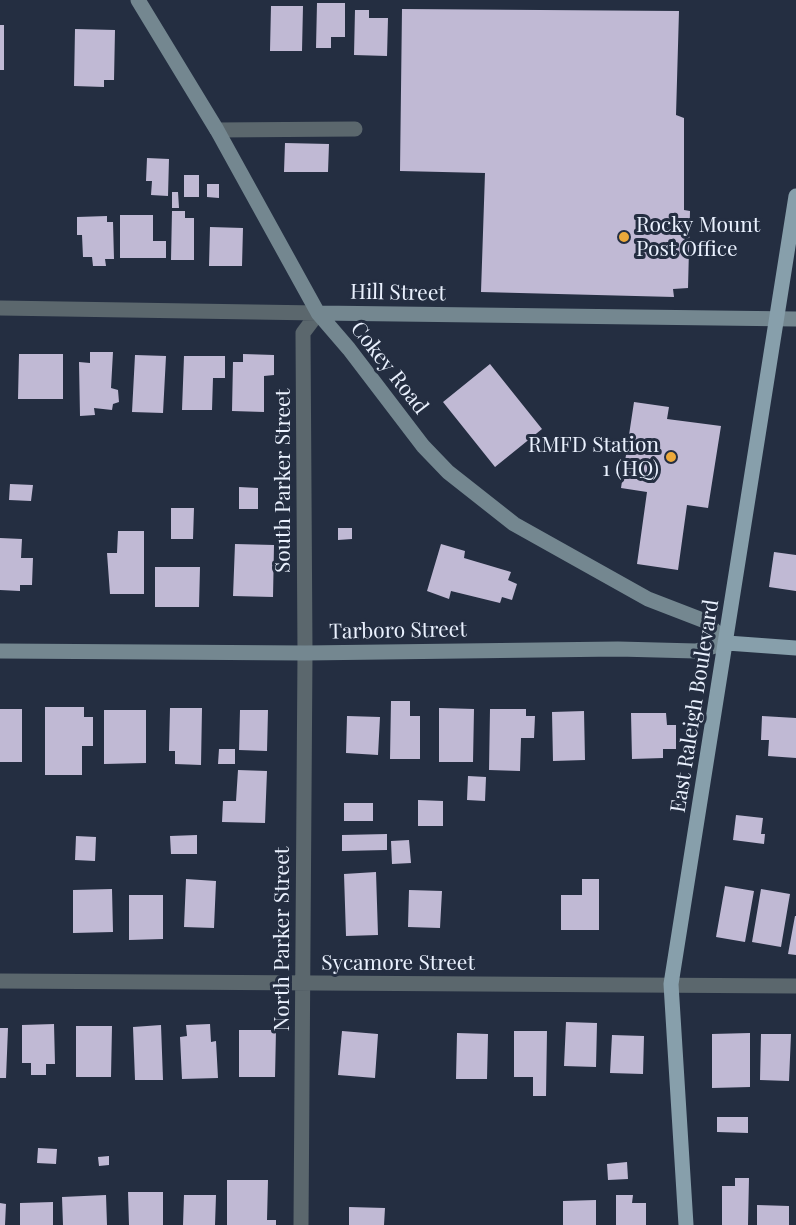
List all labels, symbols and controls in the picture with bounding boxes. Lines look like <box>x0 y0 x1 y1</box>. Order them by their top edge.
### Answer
place label: Rocky Mount Post Office <box>636 212 760 262</box>
marker: Rocky Mount Post Office <box>617 230 631 244</box>
street label: Hill Street <box>350 280 446 306</box>
street label: Cokey Road <box>345 317 433 419</box>
street label: South Parker Street <box>270 389 296 573</box>
place label: RMFD Station 1 (HQ) <box>528 432 659 482</box>
marker: RMFD Station 1 (HQ) <box>664 450 678 464</box>
street label: East Raleigh Boulevard <box>666 598 724 814</box>
street label: Tarboro Street <box>329 617 467 645</box>
street label: North Parker Street <box>269 847 295 1031</box>
street label: Sycamore Street <box>321 950 475 976</box>

